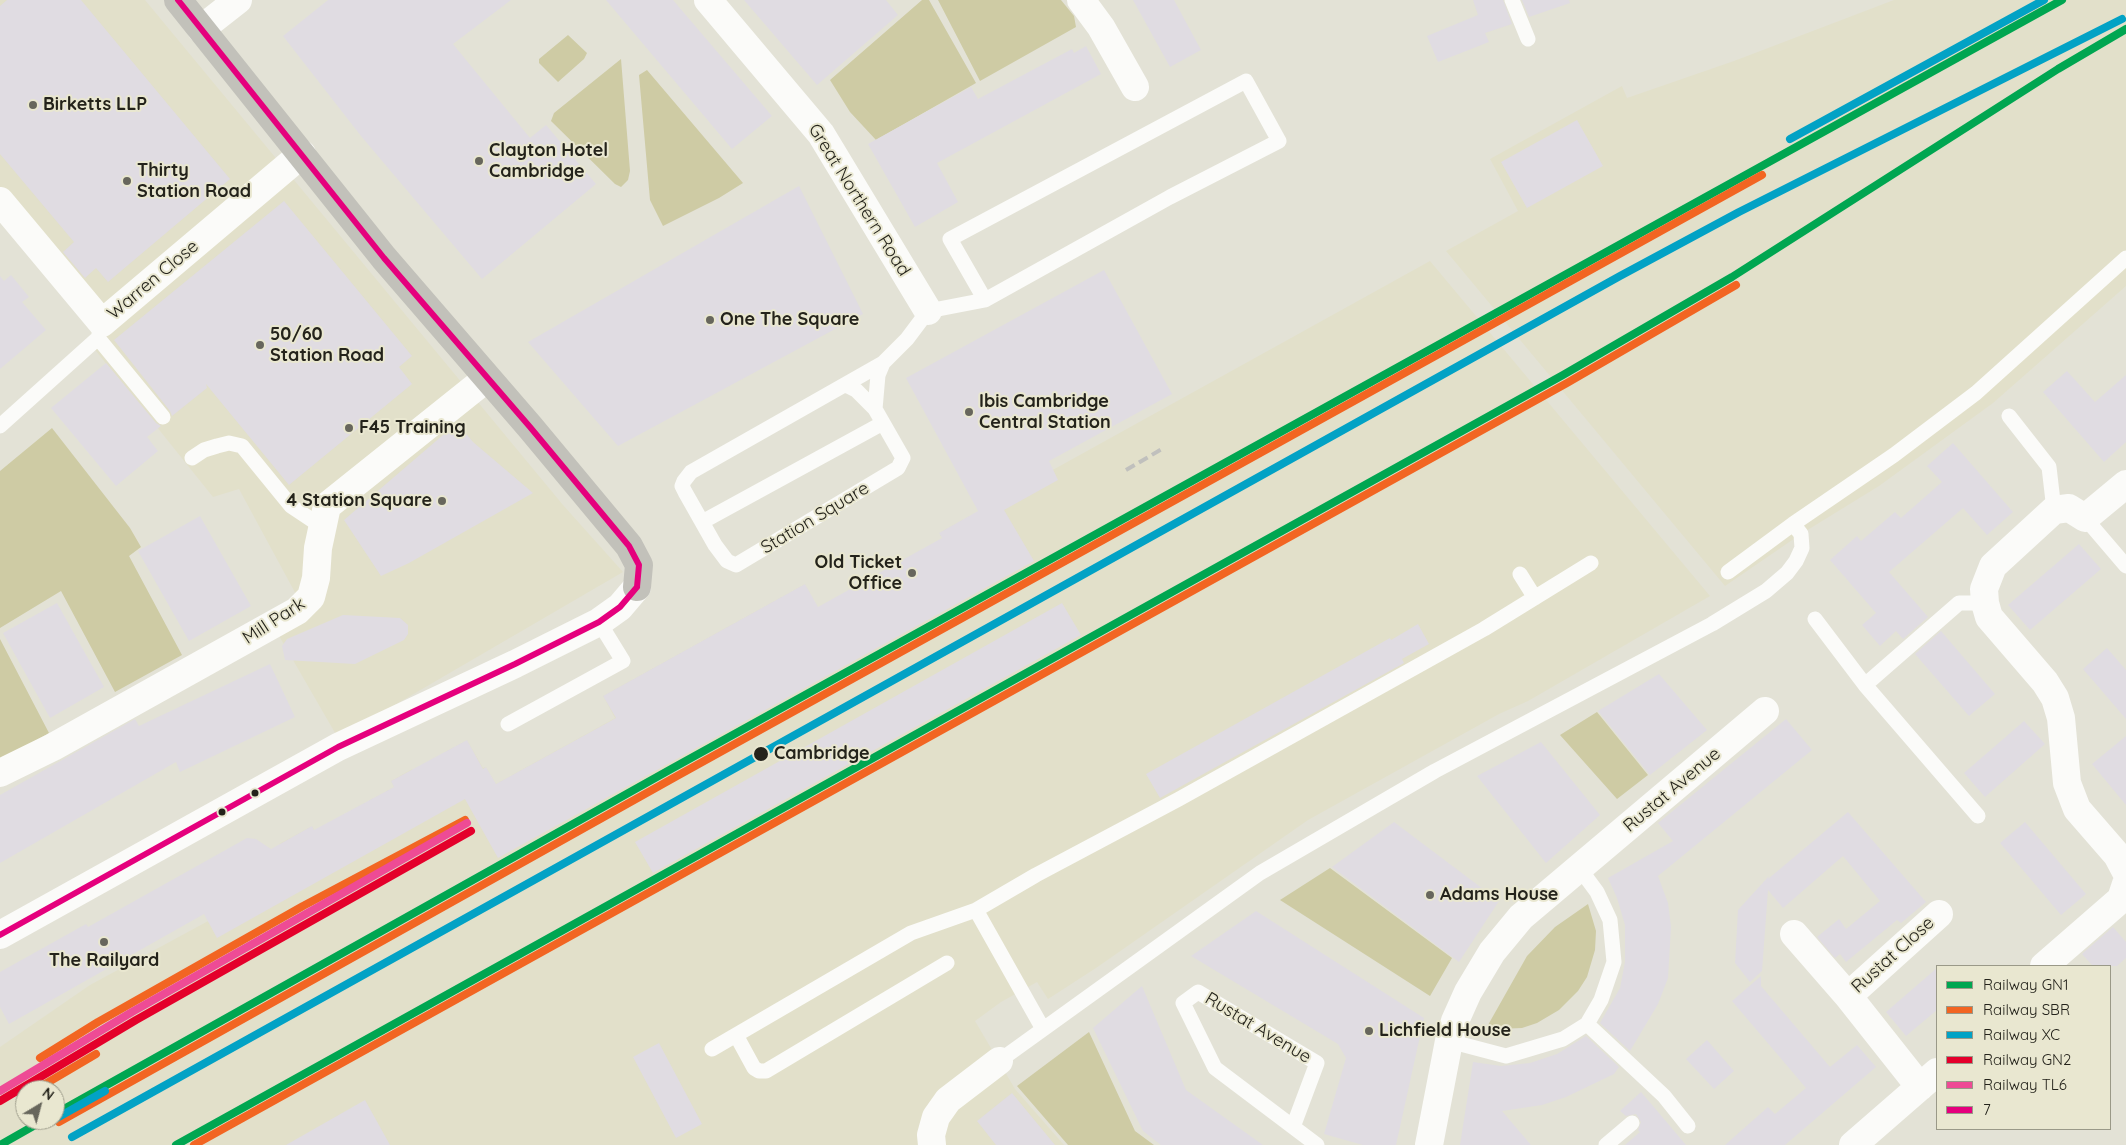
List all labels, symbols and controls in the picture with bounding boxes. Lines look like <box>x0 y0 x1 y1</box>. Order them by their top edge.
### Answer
place label: Birketts LLP <box>43 94 147 116</box>
marker: Birketts LLP <box>27 99 39 111</box>
street label: Great Northern Road <box>803 120 915 280</box>
place label: Clayton Hotel Cambridge <box>489 140 608 182</box>
marker: Clayton Hotel Cambridge <box>473 155 485 167</box>
place label: Thirty Station Road <box>137 160 251 202</box>
marker: Thirty Station Road <box>121 175 133 187</box>
street label: Warren Close <box>103 236 203 324</box>
place label: One The Square <box>720 309 859 331</box>
marker: One The Square <box>704 314 716 326</box>
place label: 50/60 Station Road <box>270 324 384 366</box>
marker: 50/60 Station Road <box>254 339 266 351</box>
place label: Ibis Cambridge Central Station <box>979 391 1111 434</box>
marker: Ibis Cambridge Central Station <box>963 406 975 418</box>
place label: F45 Training <box>359 417 466 439</box>
marker: F45 Training <box>343 422 355 434</box>
street label: Station Square <box>757 477 873 559</box>
place label: 4 Station Square <box>286 490 432 512</box>
marker: 4 Station Square <box>436 495 448 507</box>
place label: Old Ticket Office <box>815 552 902 594</box>
marker: Old Ticket Office <box>906 567 918 579</box>
street label: Mill Park <box>239 593 309 649</box>
place label: Cambridge <box>774 743 870 765</box>
street label: Rustat Avenue <box>1619 743 1725 837</box>
marker: Cambridge <box>752 745 770 763</box>
unlabelled marker <box>250 788 260 798</box>
unlabelled marker <box>217 807 227 817</box>
place label: Adams House <box>1440 884 1558 906</box>
marker: Adams House <box>1424 889 1436 901</box>
street label: Rustat Close <box>1847 912 1939 998</box>
marker: The Railyard <box>98 936 110 948</box>
place label: The Railyard <box>49 950 159 972</box>
legend <box>1936 965 2111 1130</box>
text: Railway GN1 <box>1983 975 2069 994</box>
street label: Rustat Avenue <box>1201 988 1315 1068</box>
text: Railway SBR <box>1983 1000 2070 1019</box>
place label: Lichfield House <box>1379 1020 1511 1042</box>
marker: Lichfield House <box>1363 1025 1375 1037</box>
text: Railway XC <box>1983 1025 2060 1044</box>
text: Railway GN2 <box>1983 1050 2071 1069</box>
text: Railway TL6 <box>1983 1075 2067 1094</box>
north arrow <box>15 1080 65 1130</box>
text: N <box>39 1084 58 1104</box>
text: 7 <box>1983 1100 1991 1119</box>

